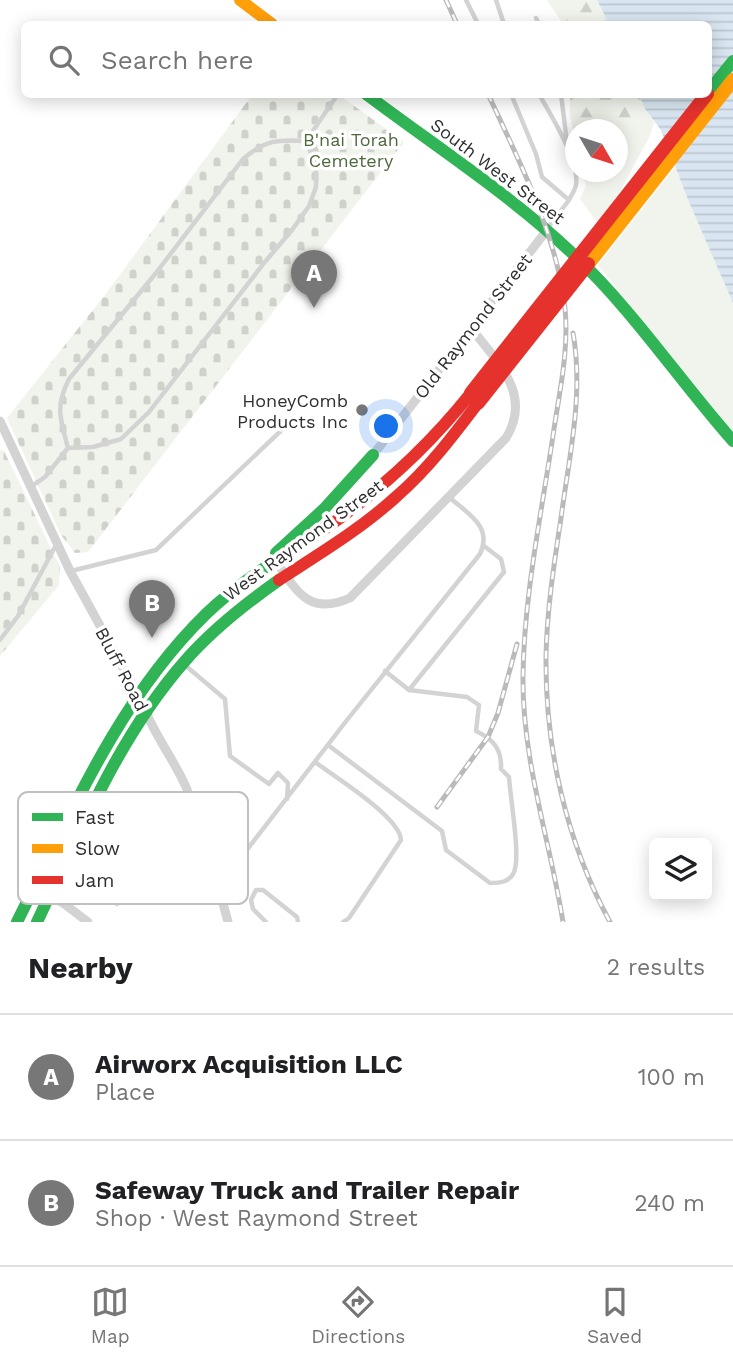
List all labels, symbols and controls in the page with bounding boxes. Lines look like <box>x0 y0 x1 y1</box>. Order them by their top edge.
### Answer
search box <box>21 21 712 98</box>
icon: search <box>45 41 83 79</box>
text: Search here <box>101 45 253 75</box>
street label: South West Street <box>427 114 569 228</box>
north arrow <box>565 119 628 182</box>
park label: B'nai Torah Cemetery <box>303 129 399 171</box>
street label: Old Raymond Street <box>410 249 536 403</box>
pin: A <box>291 250 337 308</box>
place label: HoneyComb Products Inc <box>237 390 348 432</box>
marker: HoneyComb Products Inc <box>354 402 370 418</box>
your location <box>369 409 403 443</box>
street label: West Raymond Street <box>219 475 387 605</box>
pin: B <box>129 580 175 638</box>
street label: Bluff Road <box>91 624 153 714</box>
legend <box>18 792 248 904</box>
text: Fast <box>75 806 114 829</box>
text: Slow <box>75 837 120 860</box>
map controls <box>649 838 712 901</box>
button: layers <box>649 838 712 901</box>
text: Jam <box>75 869 114 892</box>
text: Nearby <box>28 950 133 985</box>
text: 2 results <box>607 954 705 981</box>
text: Airworx Acquisition LLC <box>95 1049 403 1079</box>
text: A <box>43 1064 59 1091</box>
text: 100 m <box>638 1064 705 1091</box>
text: Place <box>95 1079 155 1106</box>
text: Safeway Truck and Trailer Repair <box>95 1175 519 1205</box>
text: B <box>43 1190 59 1217</box>
text: 240 m <box>634 1190 705 1217</box>
text: Shop · West Raymond Street <box>95 1205 418 1232</box>
tab: Map <box>91 1283 130 1348</box>
tab: Directions <box>311 1283 405 1348</box>
tab: Saved <box>587 1283 642 1348</box>

